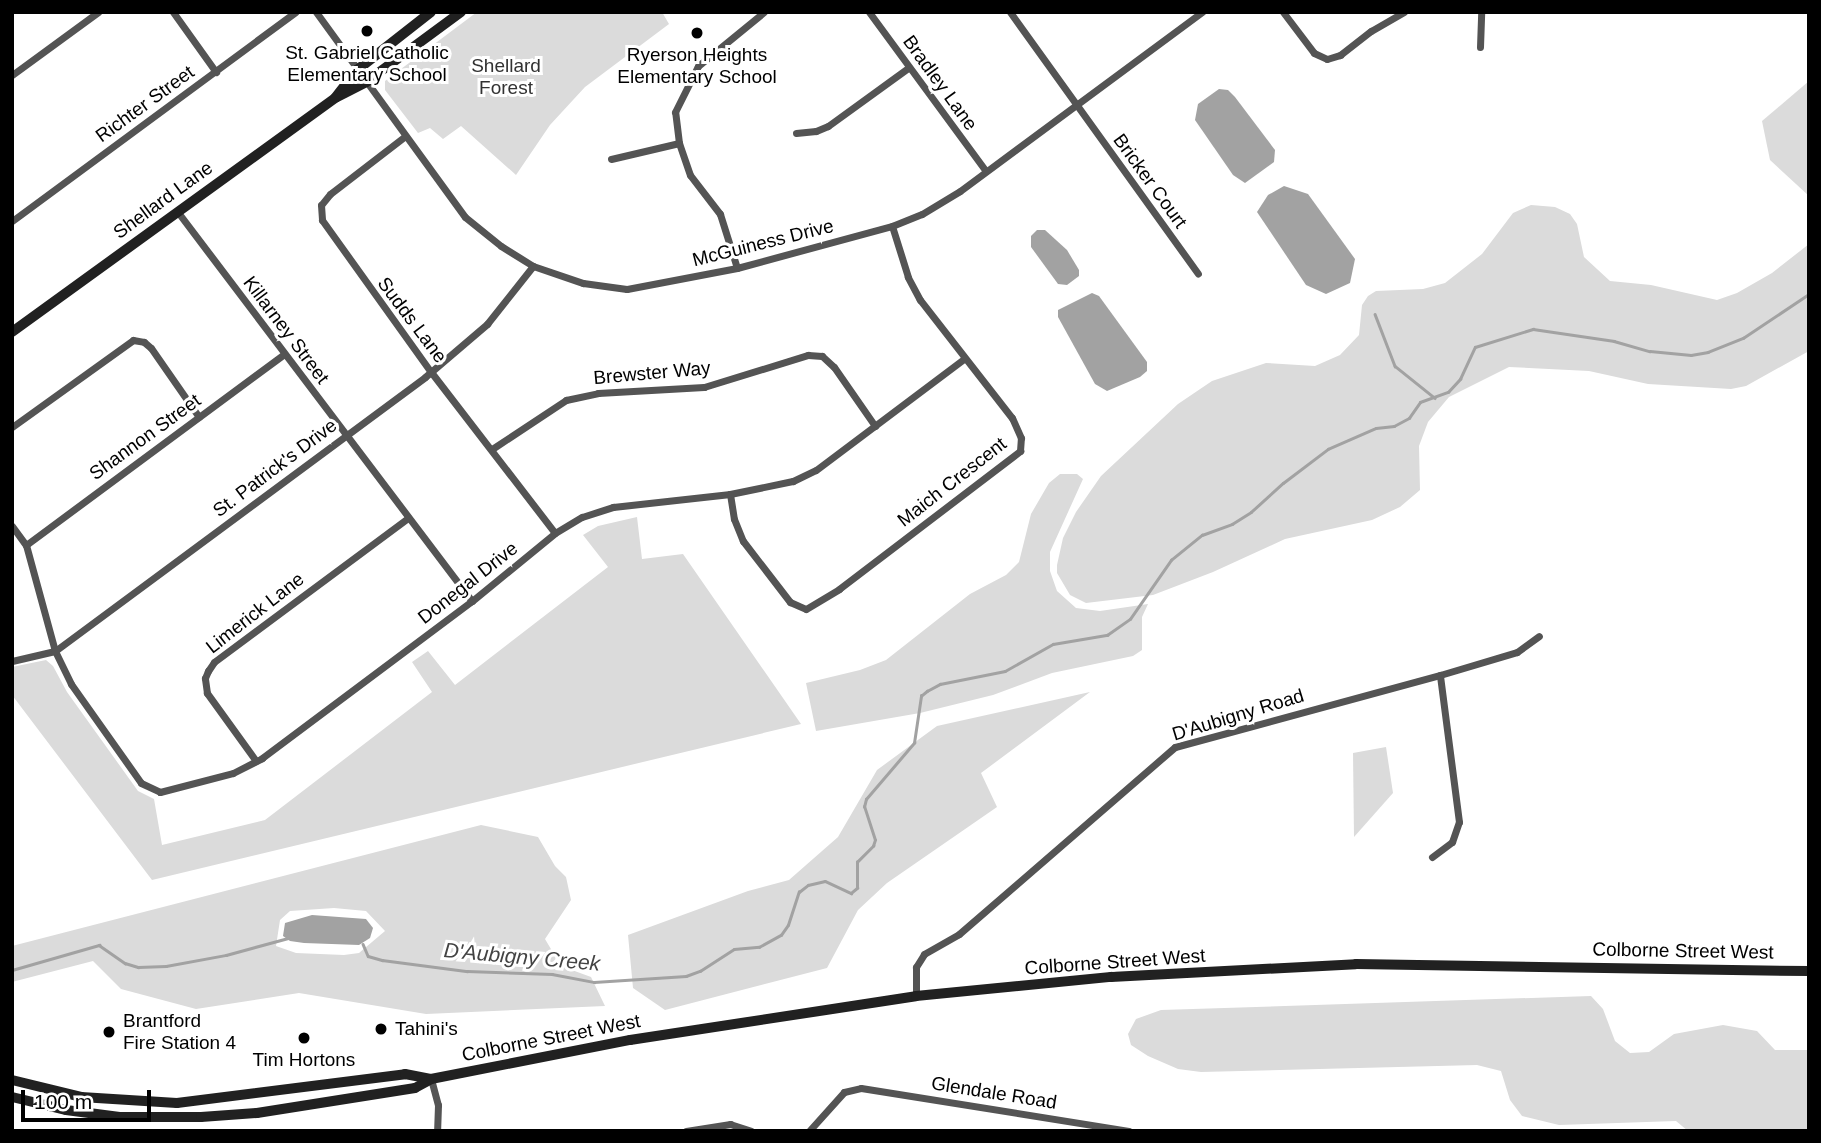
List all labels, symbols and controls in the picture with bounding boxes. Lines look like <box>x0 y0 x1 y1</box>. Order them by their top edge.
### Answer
marker: St. Gabriel Catholic Elementary School <box>359 23 375 39</box>
marker: Ryerson Heights Elementary School <box>689 25 705 41</box>
street label: Bradley Lane <box>898 31 982 135</box>
place label: St. Gabriel Catholic Elementary School <box>285 42 449 86</box>
place label: Ryerson Heights Elementary School <box>617 44 777 88</box>
park label: Shellard Forest <box>471 55 541 99</box>
street label: Richter Street <box>91 61 199 147</box>
street label: Bricker Court <box>1108 129 1192 233</box>
street label: Shellard Lane <box>109 156 217 244</box>
street label: McGuiness Drive <box>690 214 836 272</box>
street label: Killarney Street <box>238 272 334 388</box>
street label: Sudds Lane <box>372 273 452 367</box>
street label: Brewster Way <box>592 357 712 389</box>
street label: Shannon Street <box>85 389 205 485</box>
street label: St. Patrick's Drive <box>209 414 341 522</box>
street label: Maich Crescent <box>893 432 1011 532</box>
street label: Donegal Drive <box>414 537 522 629</box>
street label: Limerick Lane <box>201 568 309 658</box>
street label: D'Aubigny Road <box>1169 684 1307 746</box>
water label: D'Aubigny Creek <box>443 938 601 976</box>
street label: Colborne Street West <box>1592 938 1774 964</box>
street label: Colborne Street West <box>1024 944 1206 980</box>
place label: Brantford Fire Station 4 <box>123 1010 236 1054</box>
street label: Colborne Street West <box>460 1010 642 1066</box>
place label: Tahini's <box>395 1018 458 1040</box>
marker: Tahini's <box>373 1021 389 1037</box>
marker: Brantford Fire Station 4 <box>101 1024 117 1040</box>
marker: Tim Hortons <box>296 1030 312 1046</box>
place label: Tim Hortons <box>253 1049 355 1071</box>
street label: Glendale Road <box>930 1072 1058 1114</box>
scale bar <box>24 1076 154 1120</box>
text: 100 m <box>34 1090 92 1113</box>

